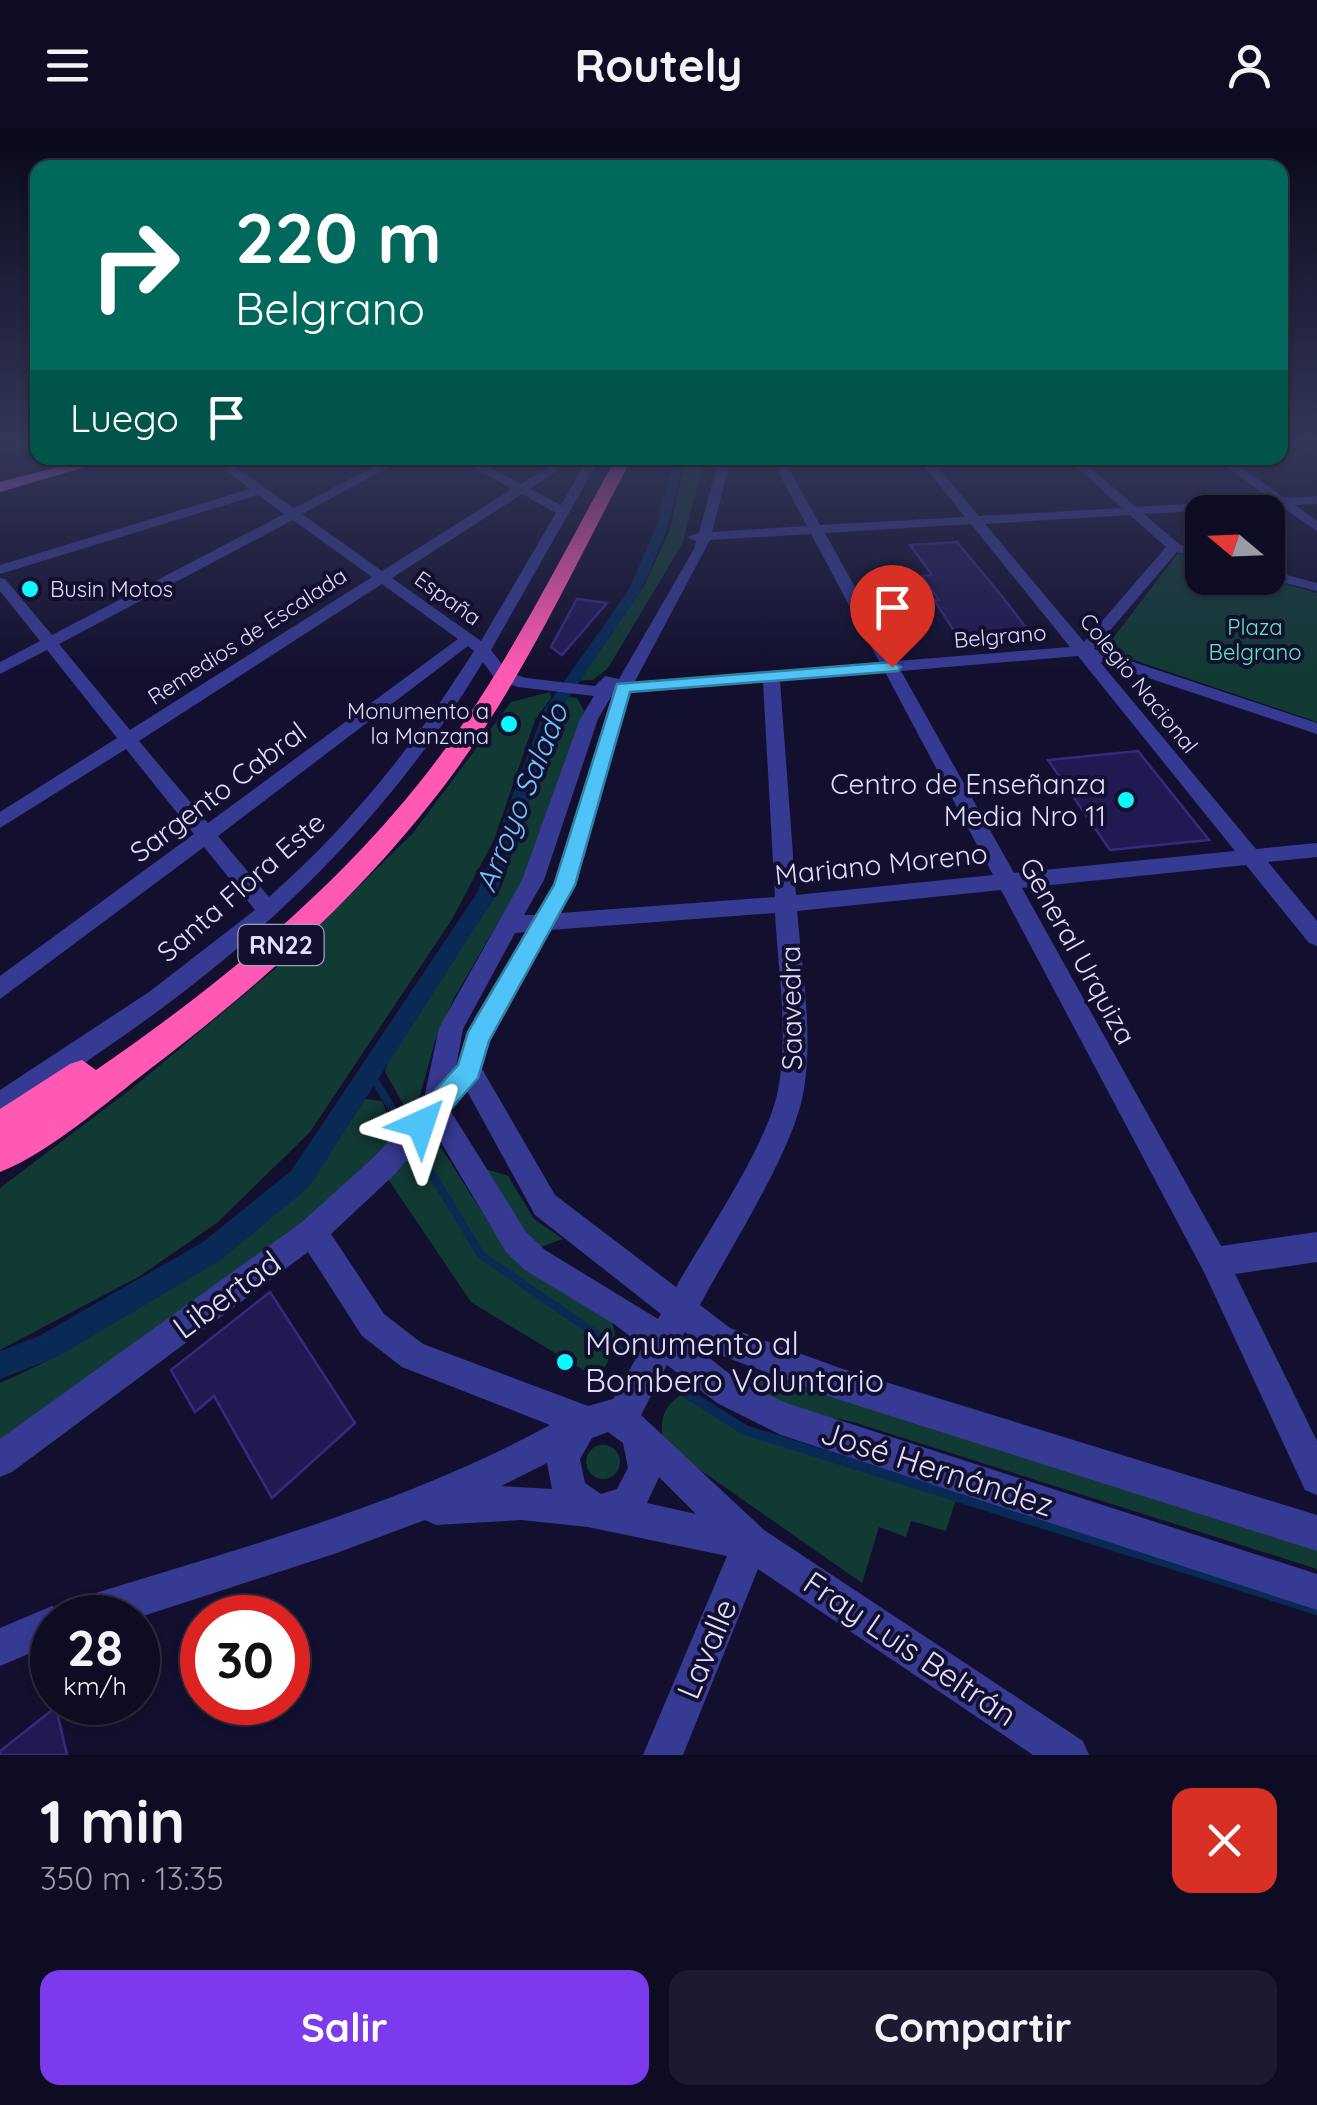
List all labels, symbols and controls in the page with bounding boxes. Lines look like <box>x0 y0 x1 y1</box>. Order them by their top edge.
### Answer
text: Routely <box>575 37 742 93</box>
icon: menu <box>40 38 95 93</box>
icon: person <box>1222 38 1277 93</box>
text: 220 m <box>235 193 442 281</box>
icon: right <box>70 200 200 330</box>
text: Belgrano <box>235 280 425 336</box>
icon: arrive <box>199 390 254 445</box>
text: Luego <box>70 394 179 442</box>
north arrow <box>1185 495 1285 595</box>
map controls <box>1185 495 1285 595</box>
street label: Remedios de Escalada <box>142 561 352 711</box>
street label: España <box>409 564 487 632</box>
pin <box>850 565 935 668</box>
place label: Busin Motos <box>50 575 173 603</box>
marker: Busin Motos <box>19 578 41 600</box>
icon: arrive <box>865 580 920 635</box>
street label: Colegio Nacional <box>1074 607 1204 759</box>
park label: Plaza Belgrano <box>1209 613 1301 666</box>
street label: Belgrano <box>953 618 1047 654</box>
water label: Arroyo Salado <box>466 696 577 897</box>
place label: Monumento a la Manzana <box>347 697 489 750</box>
marker: Monumento a la Manzana <box>498 713 520 735</box>
street label: Sargento Cabral <box>123 714 313 869</box>
place label: Centro de Enseñanza Media Nro 11 <box>830 766 1106 833</box>
marker: Centro de Enseñanza Media Nro 11 <box>1115 789 1137 811</box>
street label: Santa Flora Este <box>149 804 332 969</box>
street label: Mariano Moreno <box>773 835 989 892</box>
street label: General Urquiza <box>1013 851 1144 1050</box>
road number: RN22 <box>238 925 324 965</box>
street label: Saavedra <box>772 945 809 1071</box>
position arrow <box>369 1072 473 1176</box>
street label: Libertad <box>165 1242 288 1347</box>
place label: Monumento al Bombero Voluntario <box>585 1323 884 1400</box>
marker: Monumento al Bombero Voluntario <box>554 1351 576 1373</box>
street label: José Hernández <box>816 1412 1059 1524</box>
street label: Fray Luis Beltrán <box>796 1562 1025 1734</box>
street label: Lavalle <box>667 1593 745 1705</box>
speed limit sign: 30 <box>180 1595 310 1725</box>
text: 28 <box>67 1616 123 1679</box>
text: km/h <box>63 1670 127 1701</box>
text: 1 min <box>40 1783 185 1858</box>
button: close <box>1172 1788 1277 1893</box>
text: 350 m · 13:35 <box>40 1858 224 1898</box>
button: Salir <box>40 1970 649 2085</box>
button: Compartir <box>669 1970 1277 2085</box>

